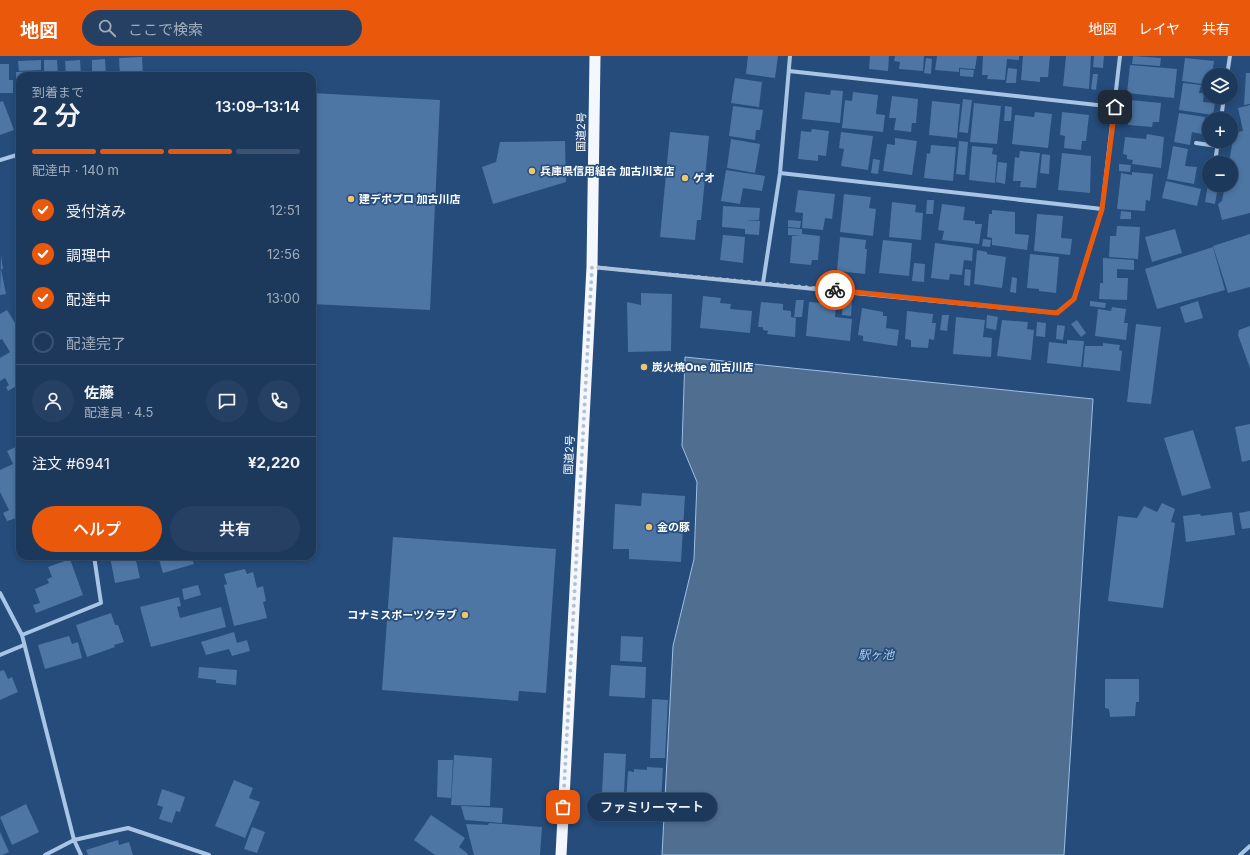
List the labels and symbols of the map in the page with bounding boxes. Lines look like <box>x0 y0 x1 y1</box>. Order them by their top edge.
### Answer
pin <box>1098 90 1132 124</box>
street label: 国道2号 <box>574 112 588 152</box>
place label: 兵庫県信用組合 加古川支店 <box>540 164 675 178</box>
marker: 兵庫県信用組合 加古川支店 <box>527 166 537 176</box>
place label: ゲオ <box>693 171 715 185</box>
marker: ゲオ <box>680 173 690 183</box>
place label: 建デポプロ 加古川店 <box>359 192 461 206</box>
marker: 建デポプロ 加古川店 <box>346 194 356 204</box>
courier <box>815 270 855 310</box>
place label: 炭火焼One 加古川店 <box>652 360 753 374</box>
marker: 炭火焼One 加古川店 <box>639 362 649 372</box>
street label: 国道2号 <box>561 435 577 475</box>
place label: 金の豚 <box>657 520 690 534</box>
marker: 金の豚 <box>644 522 654 532</box>
place label: コナミスポーツクラブ <box>347 608 457 622</box>
marker: コナミスポーツクラブ <box>460 610 470 620</box>
water label: 駅ヶ池 <box>858 647 895 662</box>
pin <box>546 790 580 824</box>
callout: ファミリーマート <box>587 793 717 821</box>

